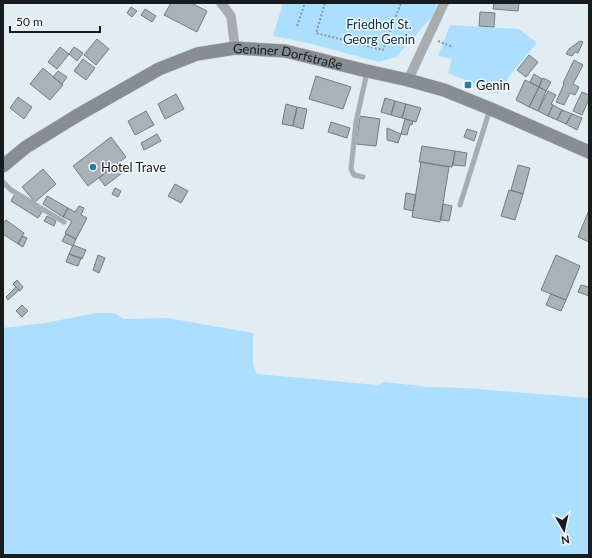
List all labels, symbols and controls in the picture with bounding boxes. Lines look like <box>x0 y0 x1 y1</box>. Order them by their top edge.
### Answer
scale bar <box>10 8 100 34</box>
text: 50 m <box>16 14 43 29</box>
park label: Friedhof St. Georg Genin <box>343 16 415 47</box>
street label: Geniner Dorfstraße <box>233 40 344 73</box>
place label: Genin <box>476 77 510 93</box>
marker: Genin <box>463 80 473 90</box>
place label: Hotel Trave <box>101 159 166 175</box>
marker: Hotel Trave <box>88 162 98 172</box>
north arrow <box>544 510 584 550</box>
text: N <box>560 533 571 547</box>

